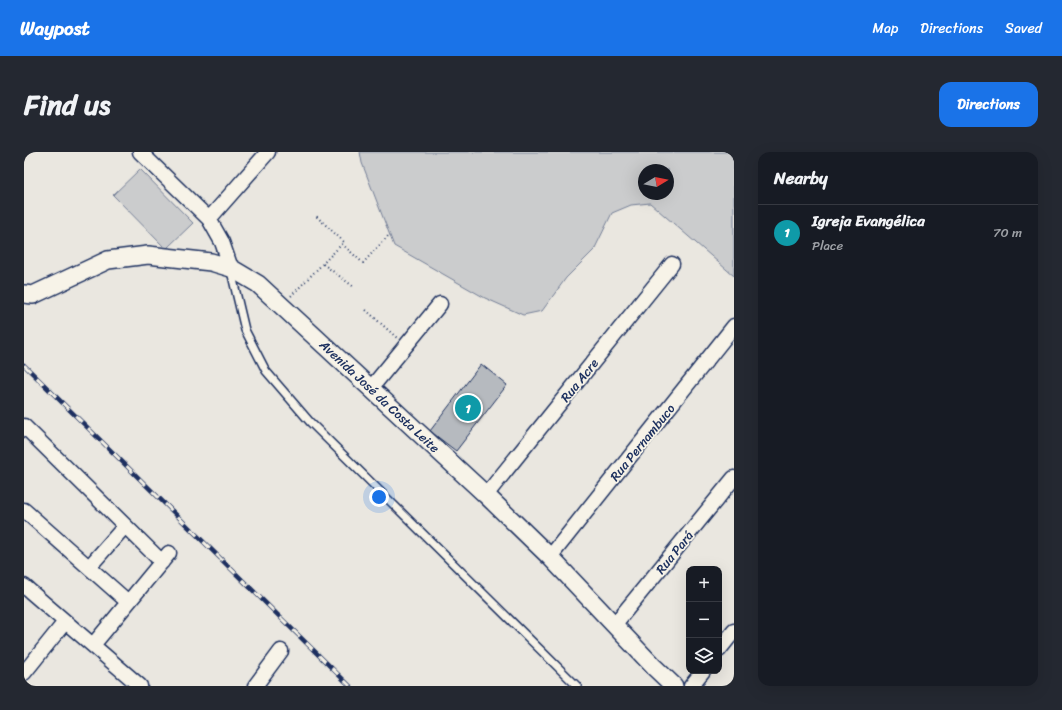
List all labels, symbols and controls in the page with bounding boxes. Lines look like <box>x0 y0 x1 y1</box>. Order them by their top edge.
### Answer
text: Waypost <box>20 12 90 45</box>
text: Map <box>872 16 898 41</box>
text: Directions <box>920 16 983 41</box>
text: Saved <box>1005 16 1042 41</box>
text: Find us <box>24 80 111 129</box>
button: Directions <box>939 82 1038 127</box>
text: Nearby <box>774 163 828 193</box>
north arrow <box>638 164 674 200</box>
text: Igreja Evangélica <box>812 208 925 234</box>
text: 1 <box>784 221 790 244</box>
text: 70 m <box>993 221 1022 244</box>
text: Place <box>812 234 843 257</box>
street label: Avenida José da Costa Leite <box>313 333 446 459</box>
street label: Rua Acre <box>554 353 604 408</box>
pin: 1 <box>455 393 481 423</box>
street label: Rua Pernambuco <box>604 398 681 486</box>
your location <box>369 487 389 507</box>
street label: Rua Pará <box>649 525 700 579</box>
map controls <box>686 566 722 674</box>
button: + <box>686 566 722 602</box>
button: − <box>686 602 722 638</box>
button: layers <box>686 638 722 674</box>

